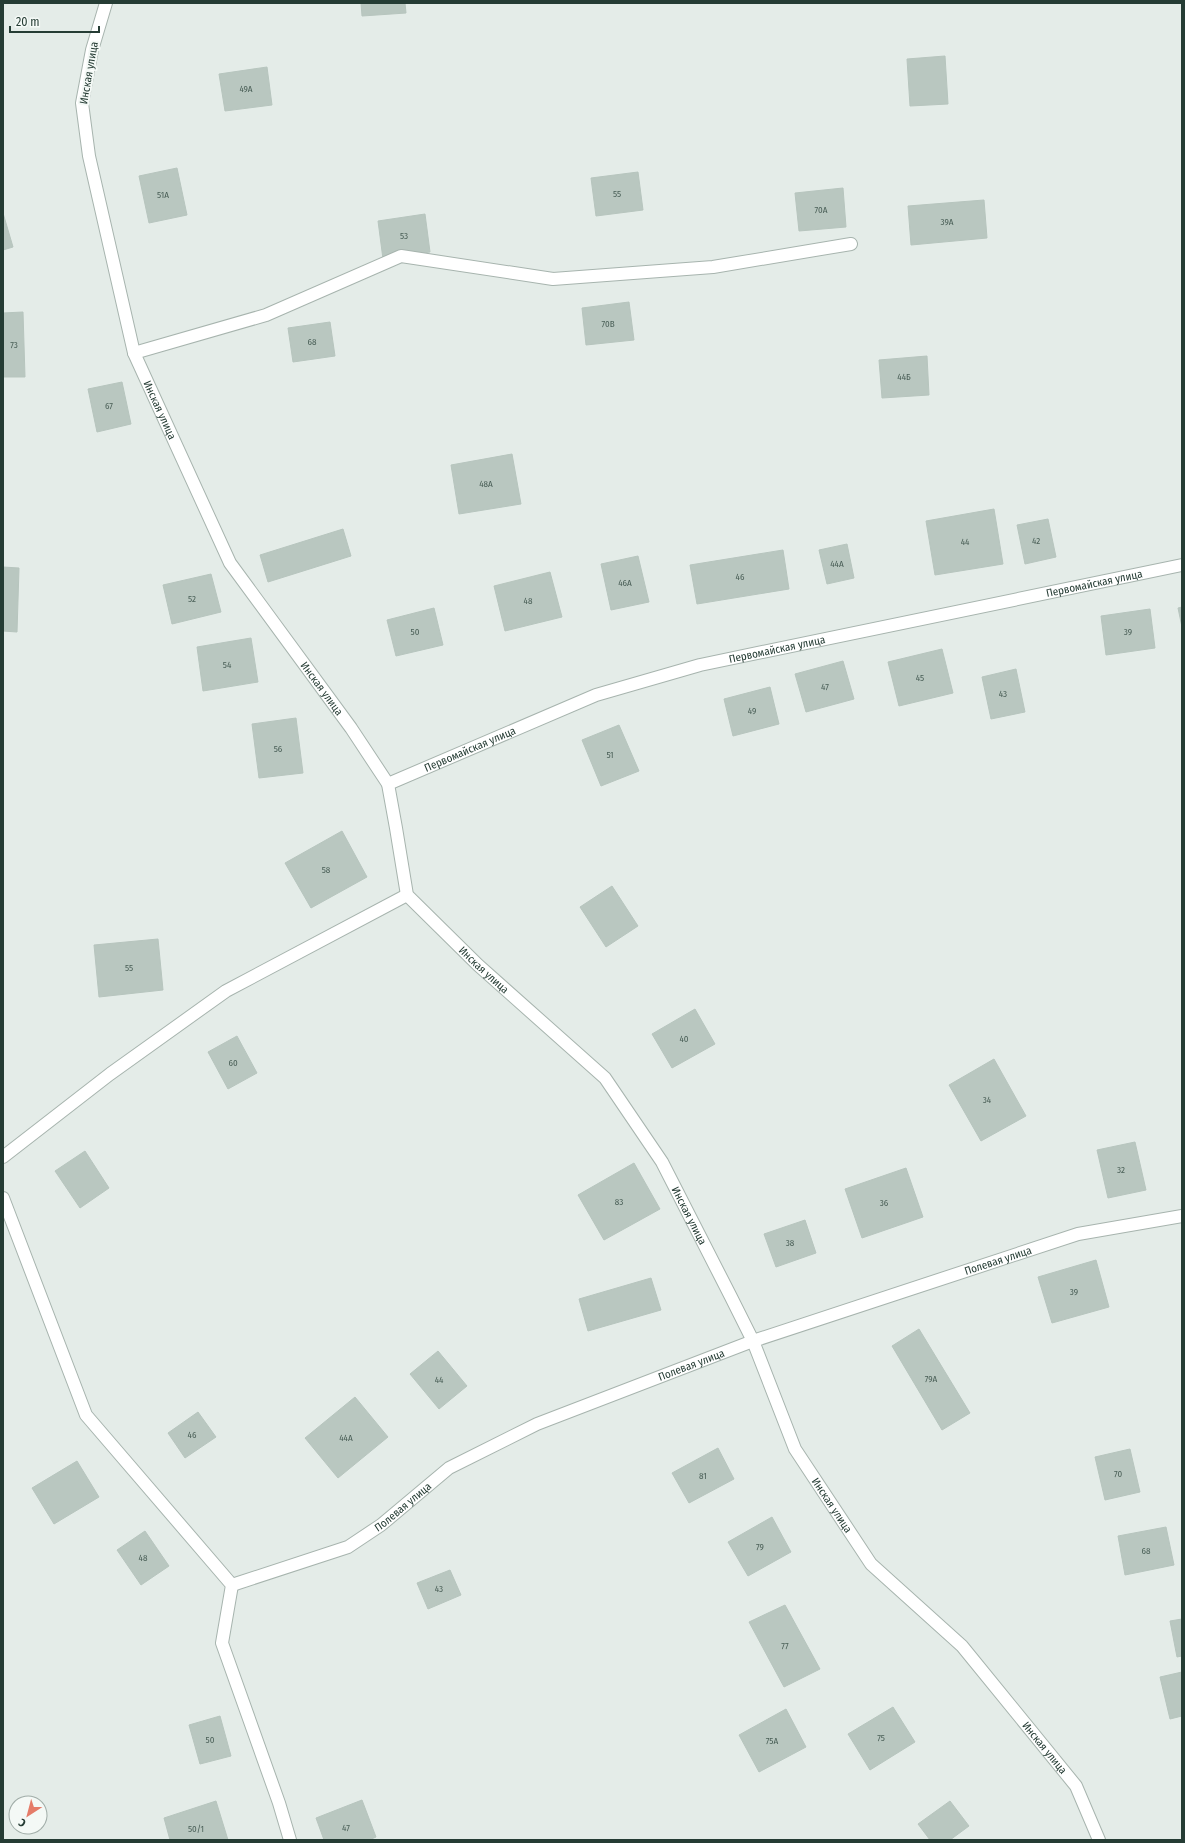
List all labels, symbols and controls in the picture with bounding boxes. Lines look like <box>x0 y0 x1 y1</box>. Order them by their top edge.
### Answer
scale bar <box>10 8 99 34</box>
text: 20 m <box>16 15 40 29</box>
street label: Инская улица <box>77 41 101 105</box>
house number: 49А <box>239 84 253 94</box>
house number: 55 <box>613 189 621 199</box>
house number: 51А <box>157 190 169 200</box>
house number: 70А <box>815 205 828 215</box>
house number: 39А <box>941 217 954 227</box>
house number: 53 <box>400 231 408 241</box>
house number: 70В <box>601 319 615 329</box>
house number: 68 <box>308 337 317 347</box>
house number: 73 <box>10 340 18 350</box>
house number: 44Б <box>897 372 911 382</box>
street label: Инская улица <box>141 378 179 441</box>
house number: 67 <box>105 401 113 411</box>
house number: 48А <box>479 479 493 489</box>
house number: 42 <box>1032 536 1040 546</box>
house number: 44 <box>961 537 970 547</box>
house number: 44А <box>830 559 844 569</box>
street label: Первомайская улица <box>1045 567 1143 600</box>
house number: 46 <box>736 572 745 582</box>
house number: 46А <box>618 578 632 588</box>
house number: 52 <box>188 594 196 604</box>
house number: 48 <box>524 596 533 606</box>
house number: 50 <box>411 627 420 637</box>
house number: 39 <box>1124 627 1132 637</box>
street label: Первомайская улица <box>728 633 826 665</box>
street label: Инская улица <box>298 659 346 718</box>
house number: 54 <box>223 660 232 670</box>
house number: 45 <box>916 673 924 683</box>
house number: 47 <box>821 682 829 692</box>
house number: 43 <box>999 689 1007 699</box>
house number: 49 <box>748 706 756 716</box>
street label: Первомайская улица <box>422 724 517 774</box>
house number: 56 <box>274 744 283 754</box>
house number: 51 <box>606 750 614 760</box>
house number: 58 <box>322 865 331 875</box>
street label: Инская улица <box>456 943 512 996</box>
house number: 55 <box>125 963 133 973</box>
house number: 40 <box>679 1034 689 1044</box>
house number: 60 <box>228 1058 238 1068</box>
house number: 34 <box>983 1095 992 1105</box>
house number: 32 <box>1117 1165 1125 1175</box>
street label: Инская улица <box>669 1184 710 1247</box>
house number: 83 <box>615 1197 623 1207</box>
house number: 36 <box>880 1198 889 1208</box>
house number: 38 <box>786 1238 795 1248</box>
street label: Полевая улица <box>963 1243 1033 1277</box>
house number: 39 <box>1070 1287 1078 1297</box>
street label: Полевая улица <box>656 1346 726 1383</box>
house number: 79А <box>925 1374 938 1384</box>
house number: 44 <box>435 1375 444 1385</box>
house number: 46 <box>188 1430 197 1440</box>
house number: 44А <box>339 1433 353 1443</box>
house number: 70 <box>1114 1469 1122 1479</box>
house number: 81 <box>699 1471 707 1481</box>
street label: Инская улица <box>809 1475 855 1535</box>
street label: Полевая улица <box>372 1479 434 1534</box>
house number: 79 <box>756 1542 764 1552</box>
house number: 68 <box>1142 1546 1151 1556</box>
house number: 48 <box>139 1553 148 1563</box>
house number: 43 <box>435 1584 443 1594</box>
house number: 77 <box>781 1641 789 1651</box>
street label: Инская улица <box>1020 1719 1070 1776</box>
house number: 75 <box>877 1733 885 1743</box>
house number: 50 <box>206 1735 215 1745</box>
house number: 75А <box>766 1736 778 1746</box>
north arrow <box>8 1795 48 1835</box>
text: С <box>16 1816 29 1830</box>
house number: 47 <box>342 1823 350 1833</box>
house number: 50/1 <box>188 1824 204 1834</box>

